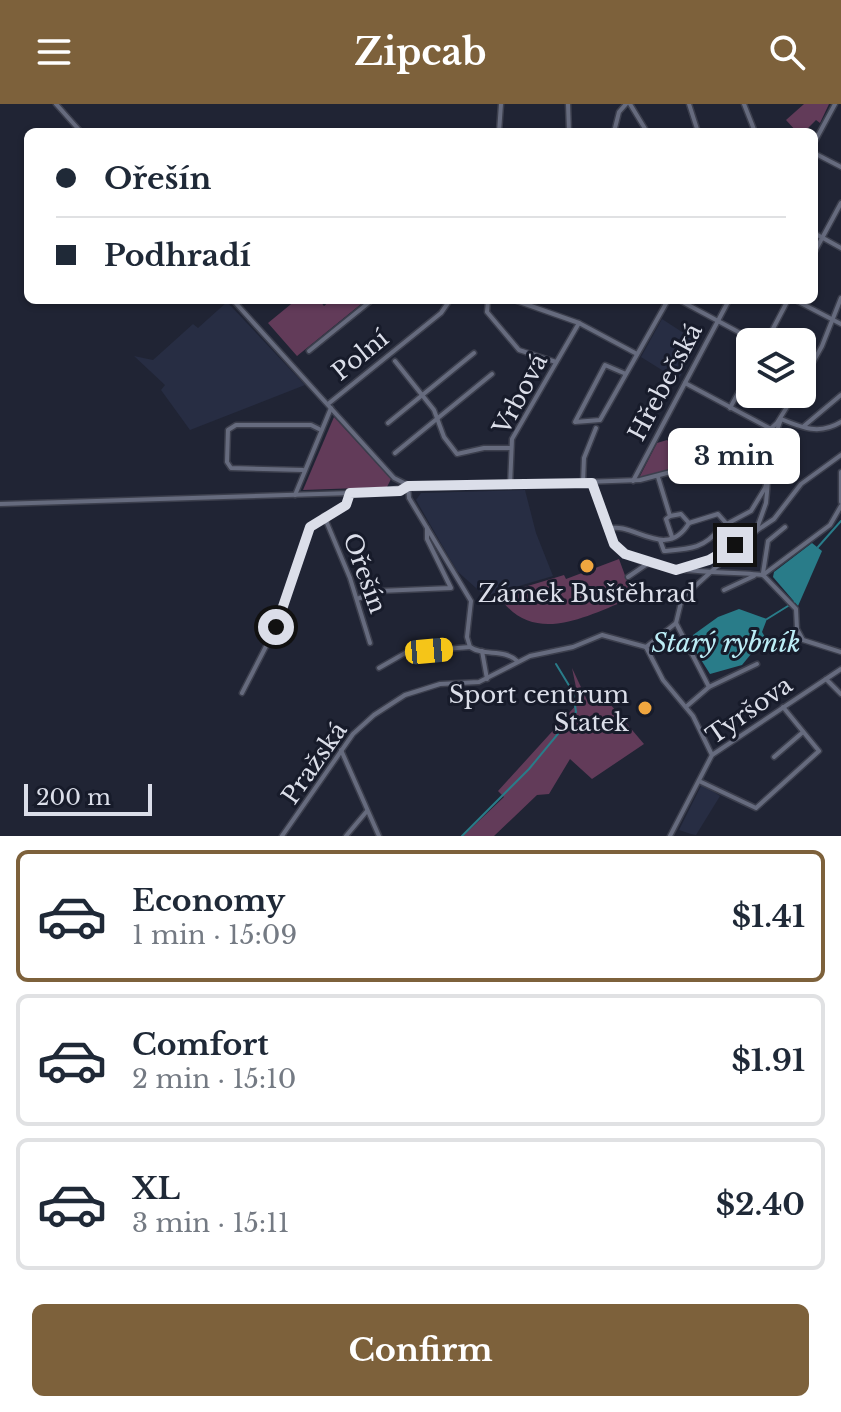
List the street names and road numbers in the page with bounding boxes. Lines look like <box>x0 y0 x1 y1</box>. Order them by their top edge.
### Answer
street label: Hřebečská <box>622 318 708 446</box>
street label: Polní <box>326 323 395 386</box>
street label: Vrbová <box>486 348 554 440</box>
street label: Ořešín <box>337 529 393 617</box>
street label: Tyršova <box>700 670 798 750</box>
street label: Pražská <box>275 716 353 810</box>

